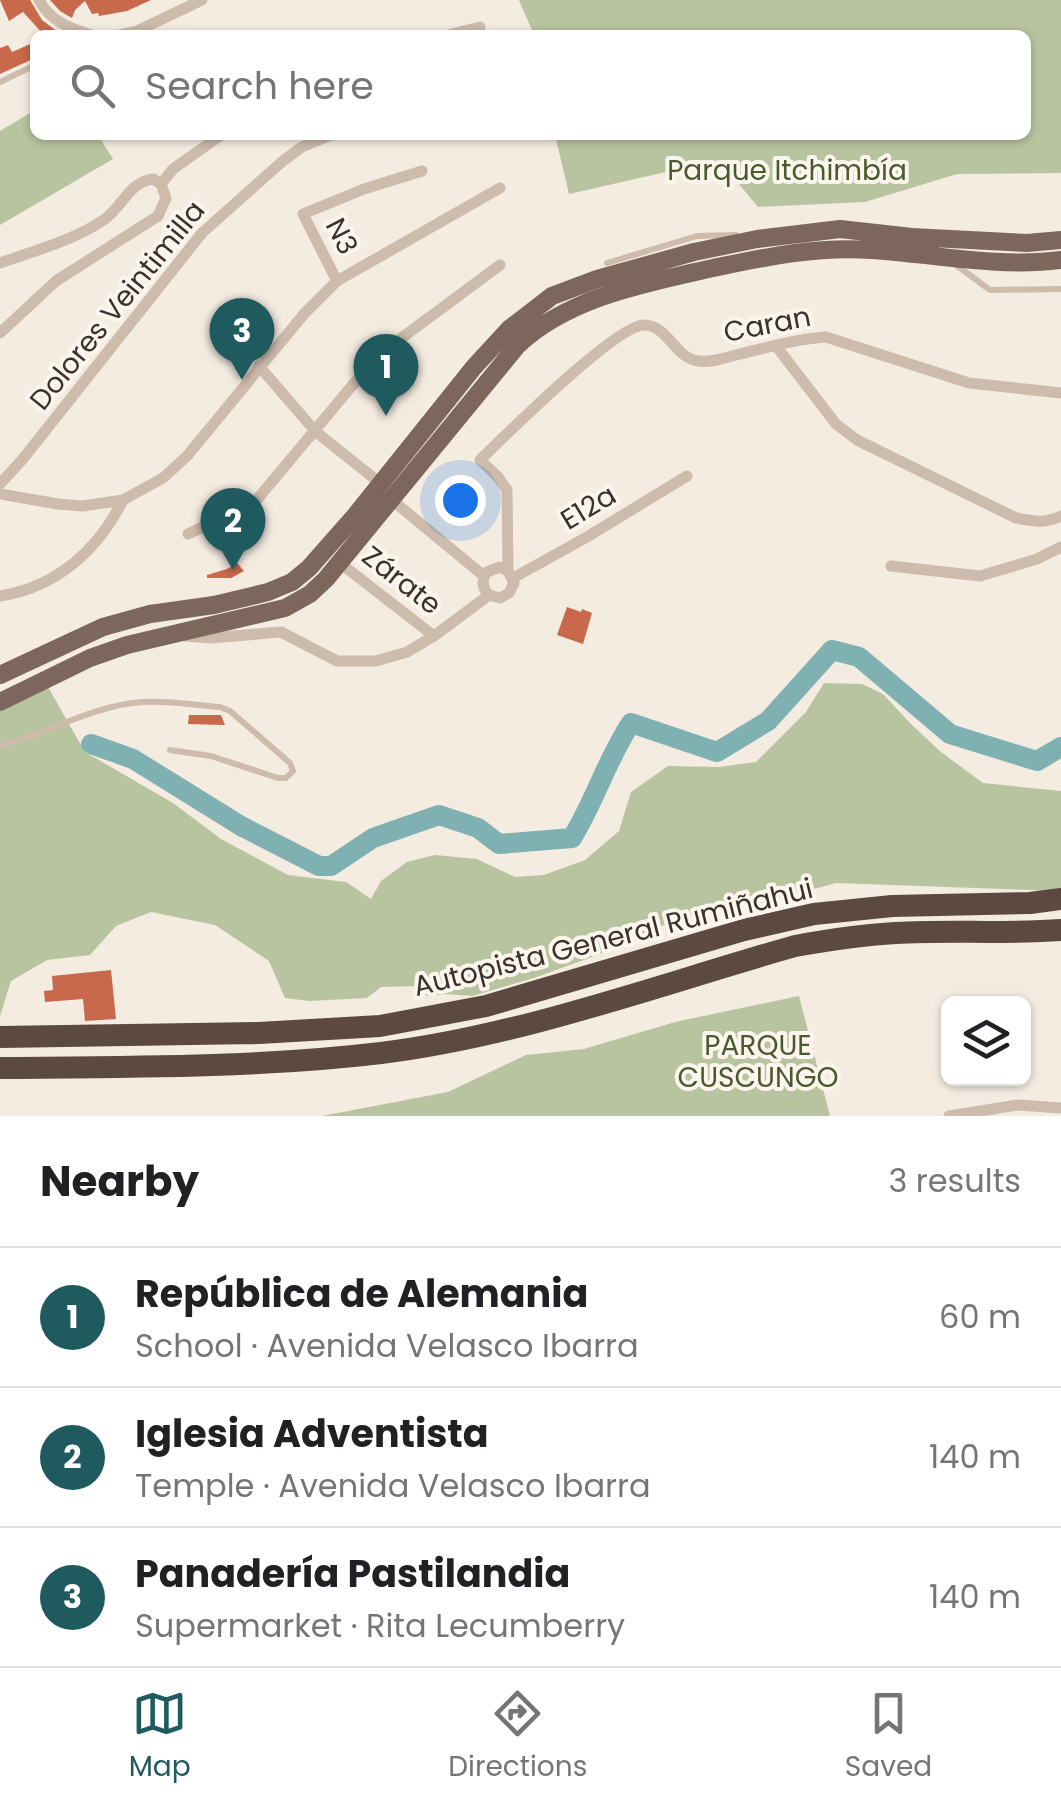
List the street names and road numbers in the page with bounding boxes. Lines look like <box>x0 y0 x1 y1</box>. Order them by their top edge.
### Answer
street label: Dolores Veintimilla <box>21 192 214 418</box>
street label: N3 <box>316 211 367 261</box>
street label: Caran <box>720 297 814 352</box>
street label: E12a <box>553 476 623 539</box>
street label: Zárate <box>354 537 450 624</box>
street label: Autopista General Rumiñahui <box>409 869 817 1006</box>

